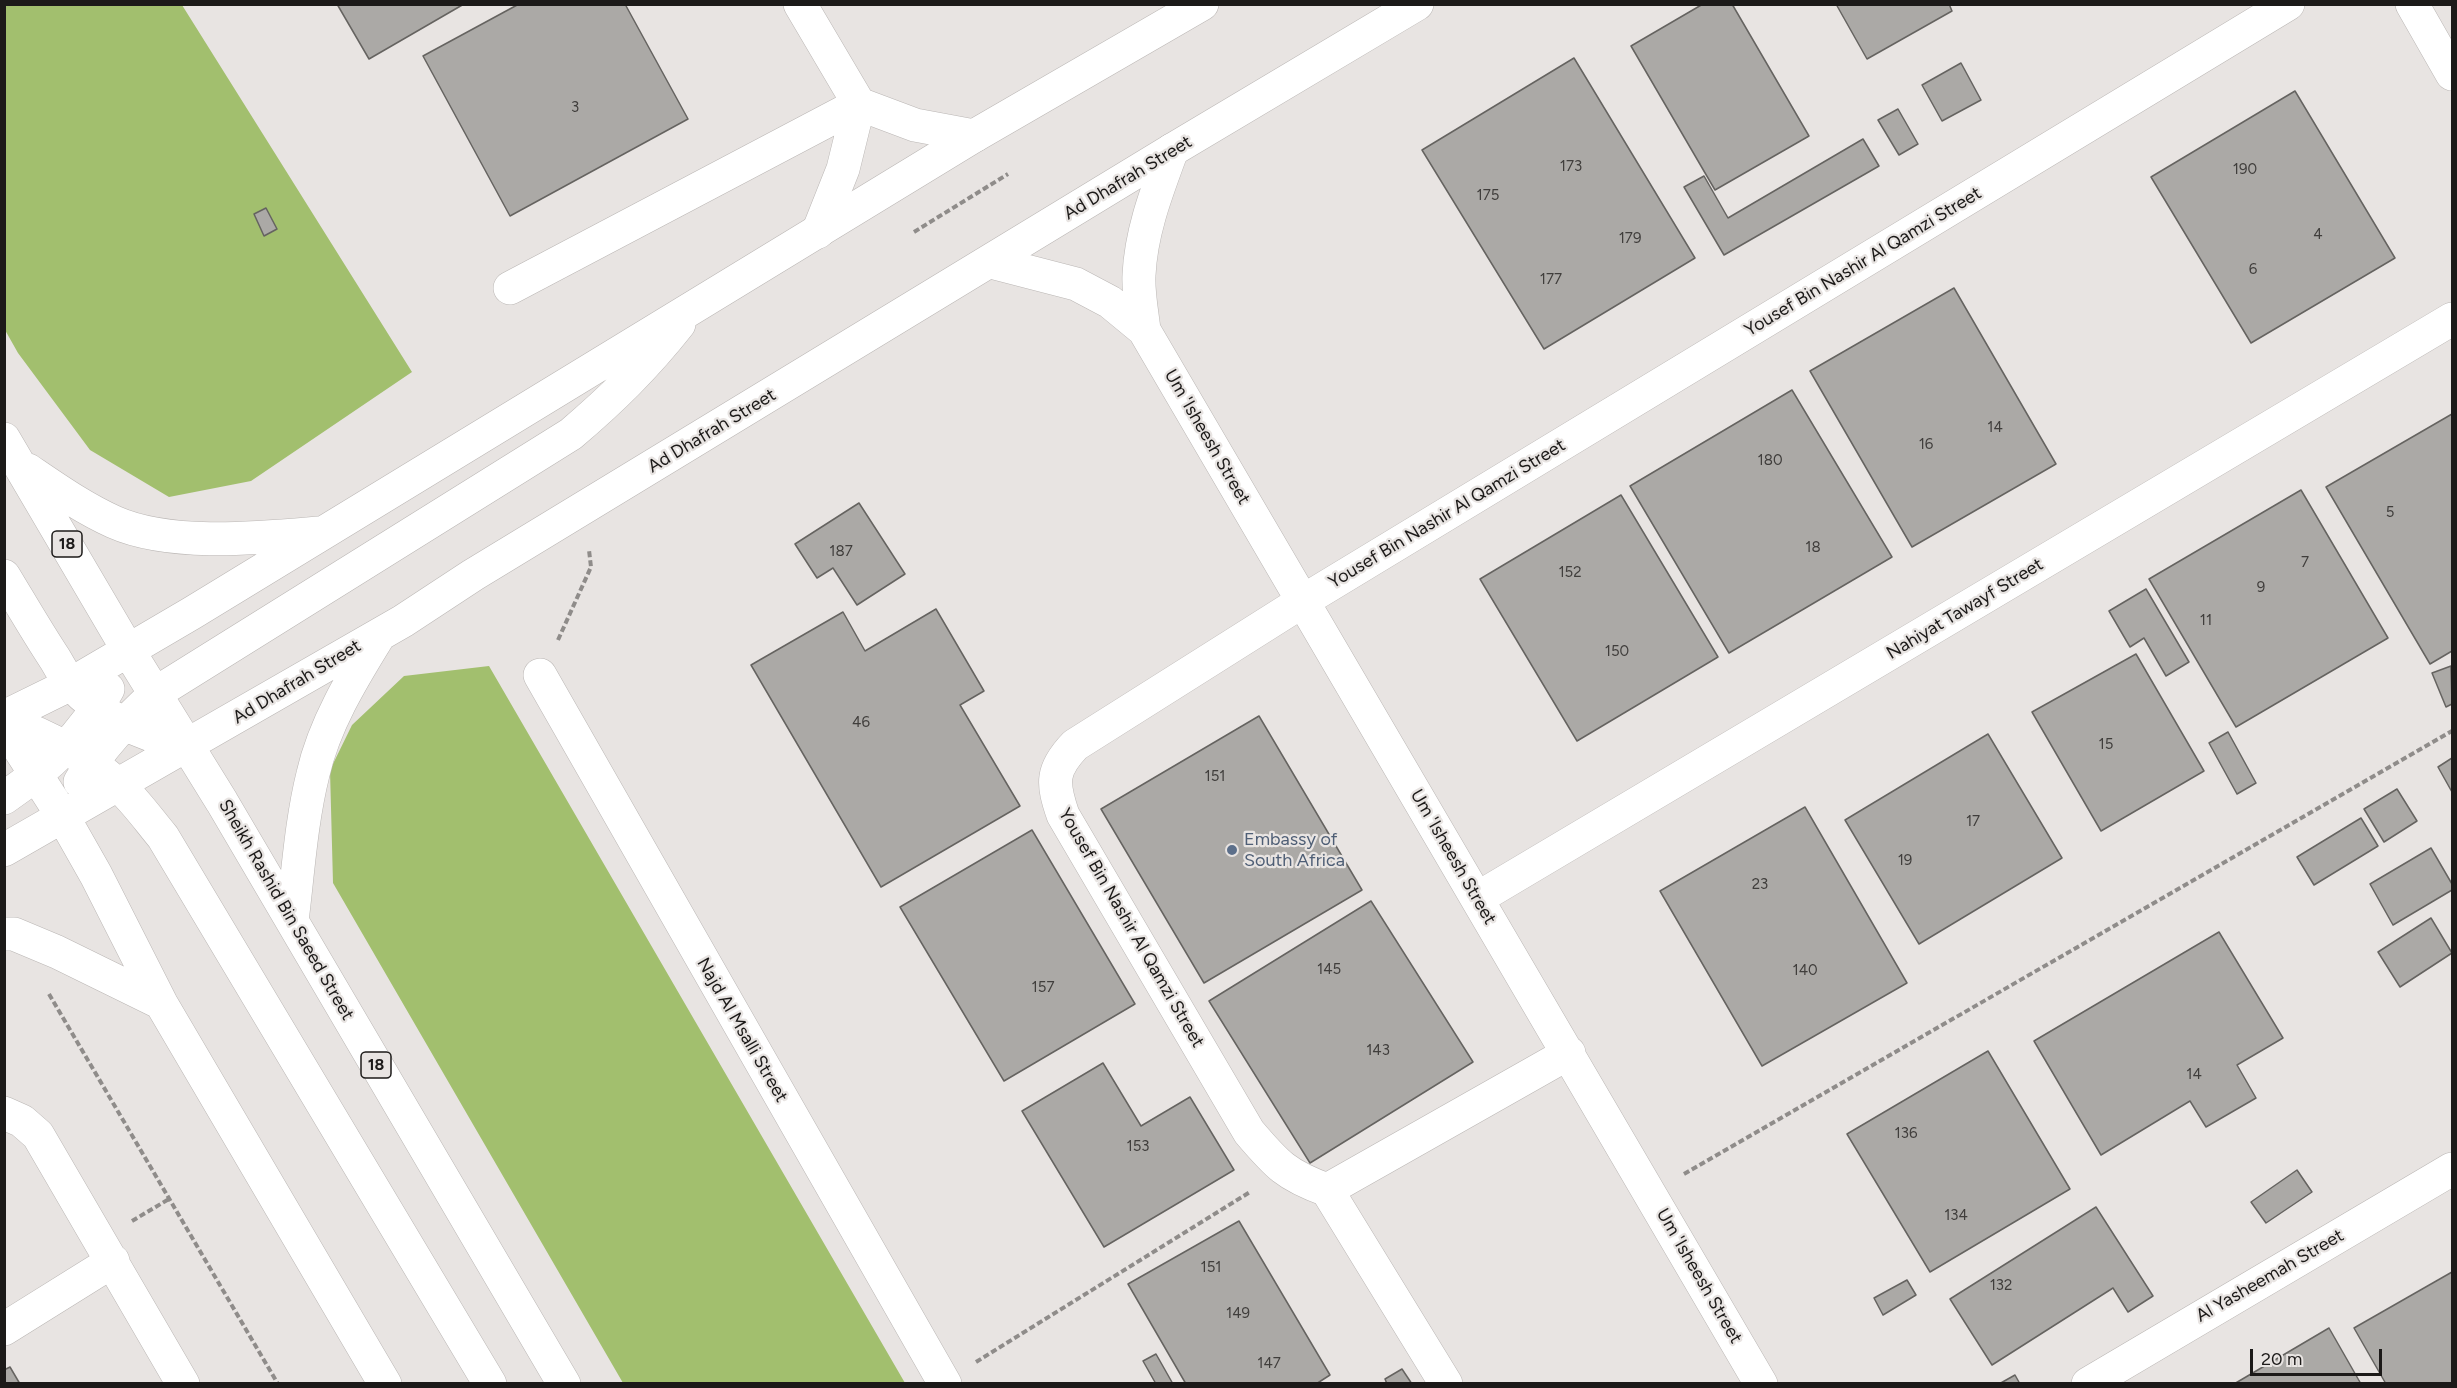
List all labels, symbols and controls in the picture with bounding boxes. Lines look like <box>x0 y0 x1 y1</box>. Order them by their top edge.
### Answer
house number: 3 <box>571 99 579 117</box>
street label: Ad Dhafrah Street <box>1060 131 1196 225</box>
house number: 173 <box>1560 158 1582 176</box>
house number: 190 <box>2233 161 2257 179</box>
street label: Yousef Bin Nashir Al Qamzi Street <box>1741 183 1985 341</box>
house number: 175 <box>1477 187 1499 205</box>
house number: 4 <box>2313 226 2323 244</box>
house number: 179 <box>1619 230 1641 248</box>
house number: 6 <box>2249 261 2257 279</box>
house number: 177 <box>1540 271 1562 289</box>
street label: Um 'Isheesh Street <box>1160 366 1254 508</box>
street label: Ad Dhafrah Street <box>644 384 780 478</box>
house number: 14 <box>1987 419 2003 437</box>
street label: Yousef Bin Nashir Al Qamzi Street <box>1325 435 1569 593</box>
house number: 16 <box>1919 436 1933 454</box>
house number: 180 <box>1757 452 1783 470</box>
house number: 5 <box>2386 504 2394 522</box>
road number: 18 <box>52 531 82 557</box>
house number: 18 <box>1805 539 1821 557</box>
house number: 187 <box>829 543 853 561</box>
street label: Nahiyat Tawayf Street <box>1883 554 2047 664</box>
house number: 7 <box>2301 554 2309 572</box>
house number: 152 <box>1558 564 1582 582</box>
house number: 9 <box>2257 579 2265 597</box>
house number: 11 <box>2200 612 2212 630</box>
street label: Ad Dhafrah Street <box>229 635 365 729</box>
house number: 150 <box>1605 643 1629 661</box>
house number: 46 <box>852 714 870 732</box>
house number: 15 <box>2099 736 2113 754</box>
house number: 151 <box>1204 768 1226 786</box>
street label: Um 'Isheesh Street <box>1406 786 1500 928</box>
street label: Sheikh Rashid Bin Saeed Street <box>214 796 358 1024</box>
street label: Yousef Bin Nashir Al Qamzi Street <box>1054 805 1208 1051</box>
house number: 17 <box>1966 813 1980 831</box>
place label: Embassy of South Africa <box>1244 829 1345 872</box>
marker: Embassy of South Africa <box>1225 843 1239 857</box>
house number: 19 <box>1898 852 1912 870</box>
house number: 23 <box>1752 876 1768 894</box>
street label: Najd Al Msalli Street <box>692 954 792 1106</box>
house number: 145 <box>1317 961 1341 979</box>
house number: 140 <box>1792 962 1818 980</box>
house number: 157 <box>1032 979 1054 997</box>
house number: 143 <box>1366 1042 1390 1060</box>
road number: 18 <box>361 1052 391 1078</box>
house number: 14 <box>2186 1066 2202 1084</box>
house number: 136 <box>1895 1125 1917 1143</box>
house number: 153 <box>1127 1138 1149 1156</box>
street label: Um 'Isheesh Street <box>1652 1205 1746 1347</box>
house number: 134 <box>1944 1207 1968 1225</box>
street label: Al Yasheemah Street <box>2192 1225 2348 1327</box>
house number: 151 <box>1200 1259 1222 1277</box>
house number: 132 <box>1990 1277 2012 1295</box>
house number: 149 <box>1226 1305 1250 1323</box>
scale bar <box>2253 1337 2385 1375</box>
text: 20 m <box>2261 1348 2302 1370</box>
house number: 147 <box>1257 1355 1281 1373</box>

